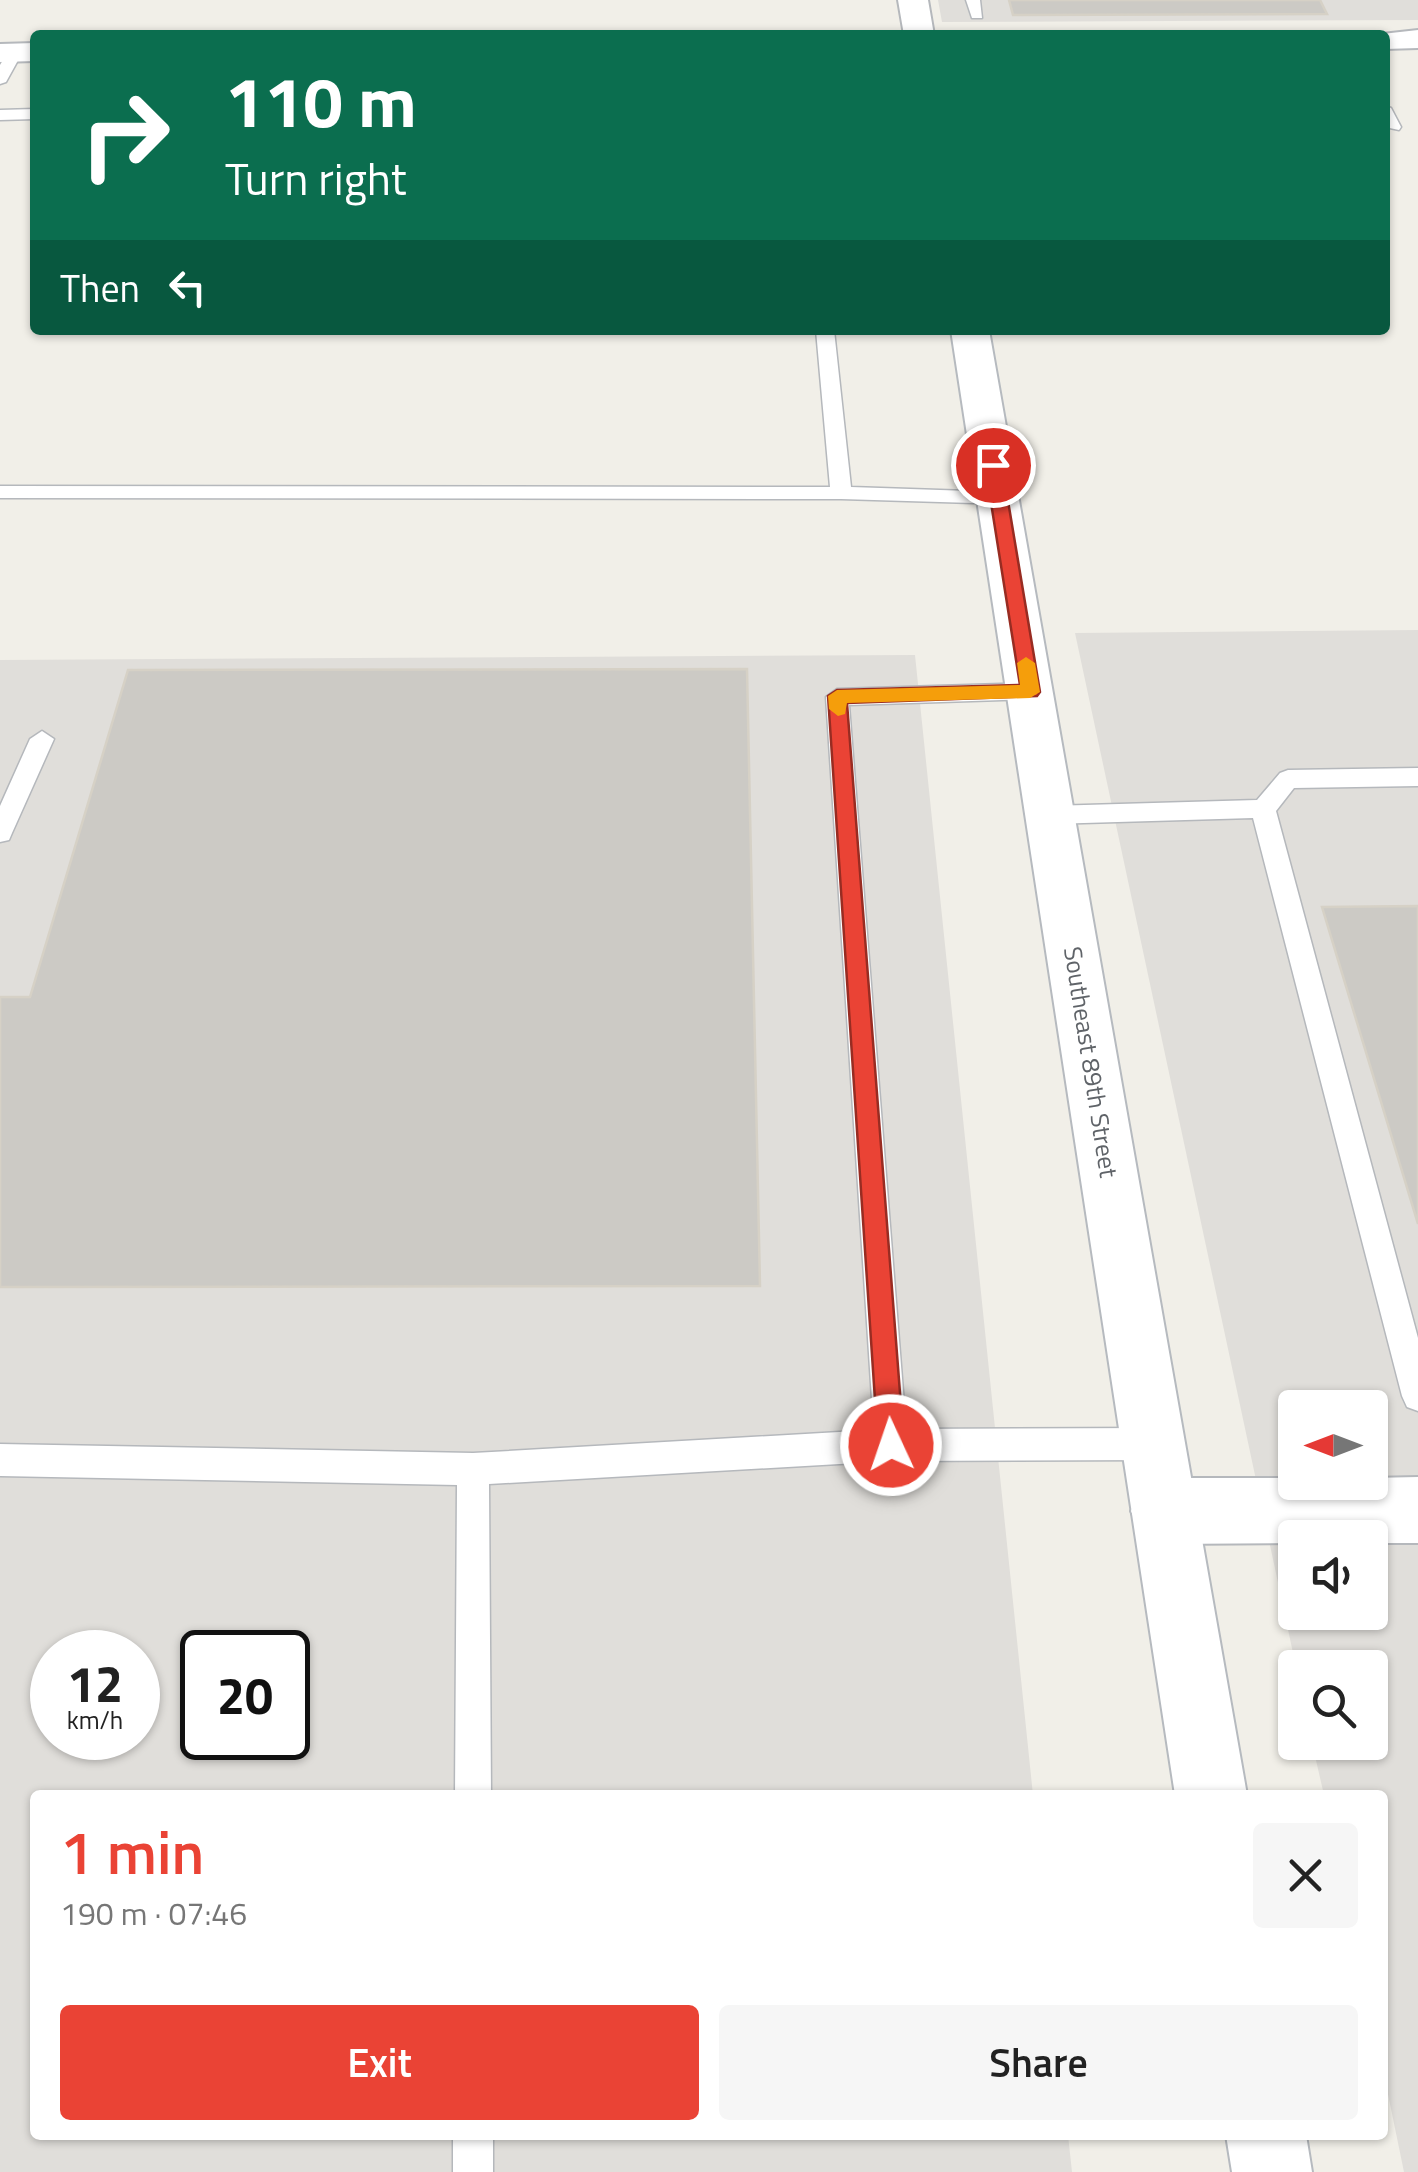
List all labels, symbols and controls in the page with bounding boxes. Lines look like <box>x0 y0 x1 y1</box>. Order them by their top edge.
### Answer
text: 110 m <box>225 48 417 154</box>
icon: right <box>60 70 190 200</box>
text: Turn right <box>225 144 407 212</box>
text: Then <box>60 259 140 317</box>
icon: left <box>160 260 215 315</box>
pin <box>951 423 1036 508</box>
icon: arrive <box>966 438 1021 493</box>
street label: Southeast 89th Street <box>1054 944 1128 1180</box>
north arrow <box>1278 1390 1388 1500</box>
map controls <box>1278 1390 1388 1760</box>
position arrow <box>839 1393 943 1497</box>
button: sound <box>1278 1520 1388 1630</box>
speed limit sign: 20 <box>180 1630 310 1760</box>
text: 12 <box>67 1645 123 1721</box>
button: search <box>1278 1650 1388 1760</box>
text: km/h <box>67 1701 123 1739</box>
text: 1 min <box>60 1806 204 1897</box>
button: close <box>1253 1823 1358 1928</box>
text: 190 m · 07:46 <box>60 1889 247 1937</box>
button: Exit <box>60 2005 699 2120</box>
button: Share <box>719 2005 1358 2120</box>

